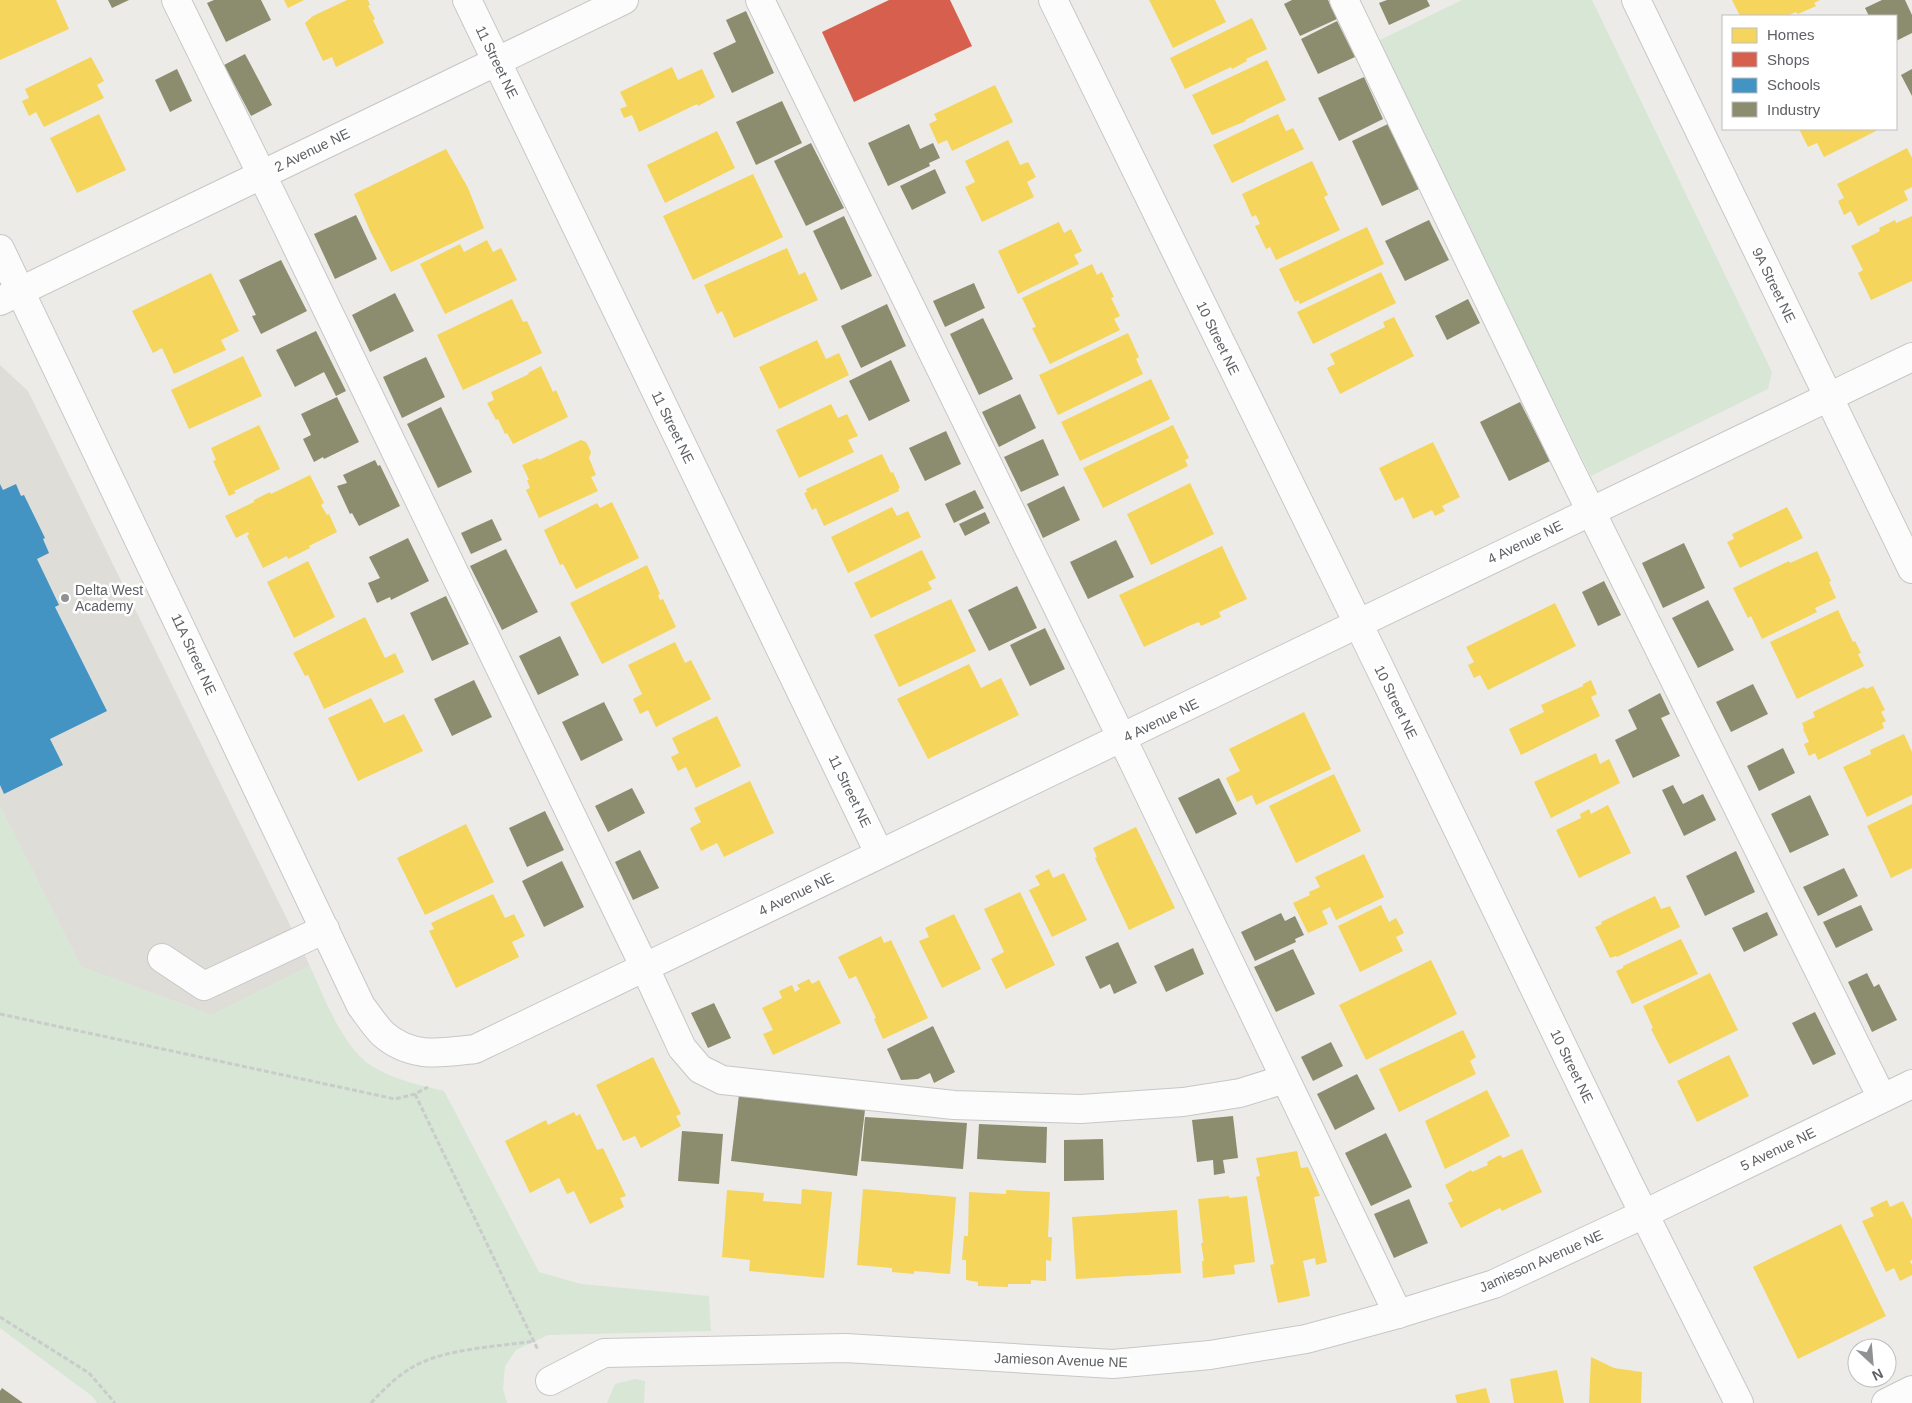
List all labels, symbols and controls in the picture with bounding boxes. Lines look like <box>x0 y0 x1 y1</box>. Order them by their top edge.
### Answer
legend <box>1722 15 1897 130</box>
street label: 11 Street NE <box>472 23 522 101</box>
text: Homes <box>1767 26 1815 43</box>
text: Shops <box>1767 51 1810 68</box>
text: Schools <box>1767 76 1820 93</box>
text: Industry <box>1767 101 1821 118</box>
street label: 2 Avenue NE <box>272 125 352 175</box>
street label: 9A Street NE <box>1749 245 1799 325</box>
street label: 10 Street NE <box>1193 298 1243 378</box>
street label: 11 Street NE <box>648 388 698 466</box>
street label: 4 Avenue NE <box>1485 517 1565 567</box>
place label: Delta West Academy <box>75 582 143 614</box>
marker: Delta West Academy <box>59 592 71 604</box>
street label: 11A Street NE <box>168 611 220 697</box>
street label: 10 Street NE <box>1371 662 1421 742</box>
street label: 4 Avenue NE <box>1121 695 1201 745</box>
street label: 11 Street NE <box>825 752 875 830</box>
street label: 4 Avenue NE <box>756 869 836 919</box>
street label: 10 Street NE <box>1547 1026 1597 1106</box>
street label: 5 Avenue NE <box>1738 1124 1818 1174</box>
street label: Jamieson Avenue NE <box>1477 1227 1605 1295</box>
north arrow <box>1847 1338 1897 1388</box>
street label: Jamieson Avenue NE <box>994 1350 1128 1370</box>
text: N <box>1870 1365 1886 1384</box>

